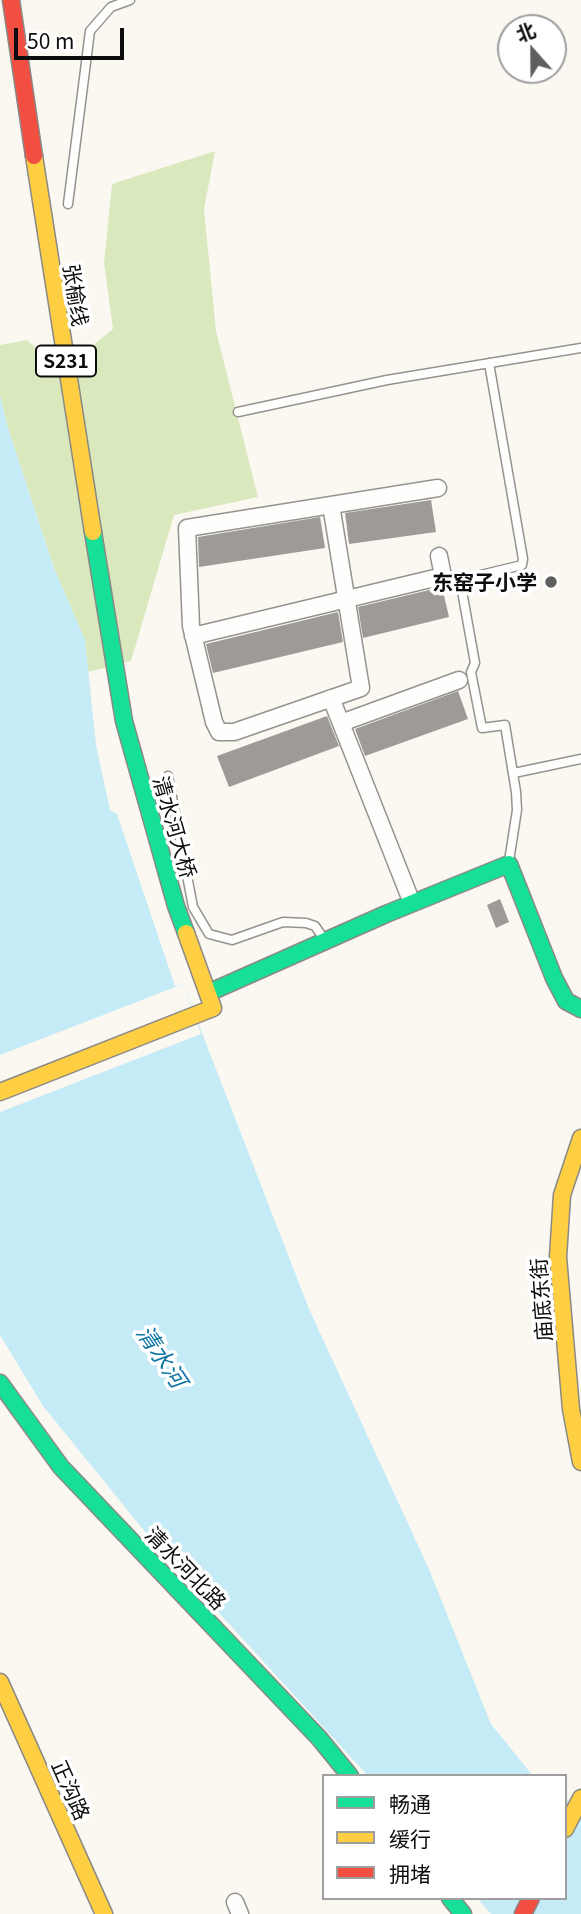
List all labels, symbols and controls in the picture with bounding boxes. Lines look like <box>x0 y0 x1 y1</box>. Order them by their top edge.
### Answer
scale bar <box>18 14 128 58</box>
north arrow <box>497 14 567 84</box>
text: 北 <box>511 15 539 47</box>
text: 50 m <box>27 25 74 55</box>
street label: 张榆线 <box>59 262 93 328</box>
road number: S231 <box>36 346 96 376</box>
place label: 东窑子小学 <box>432 569 537 595</box>
marker: 东窑子小学 <box>543 574 559 590</box>
street label: 清水河大桥 <box>148 773 202 881</box>
street label: 庙底东街 <box>526 1257 556 1343</box>
water label: 清水河 <box>131 1320 193 1392</box>
street label: 清水河北路 <box>140 1521 232 1615</box>
street label: 正沟路 <box>47 1756 95 1824</box>
legend <box>322 1774 567 1900</box>
text: 畅通 <box>389 1788 431 1818</box>
text: 缓行 <box>389 1823 431 1853</box>
text: 拥堵 <box>389 1858 431 1888</box>

